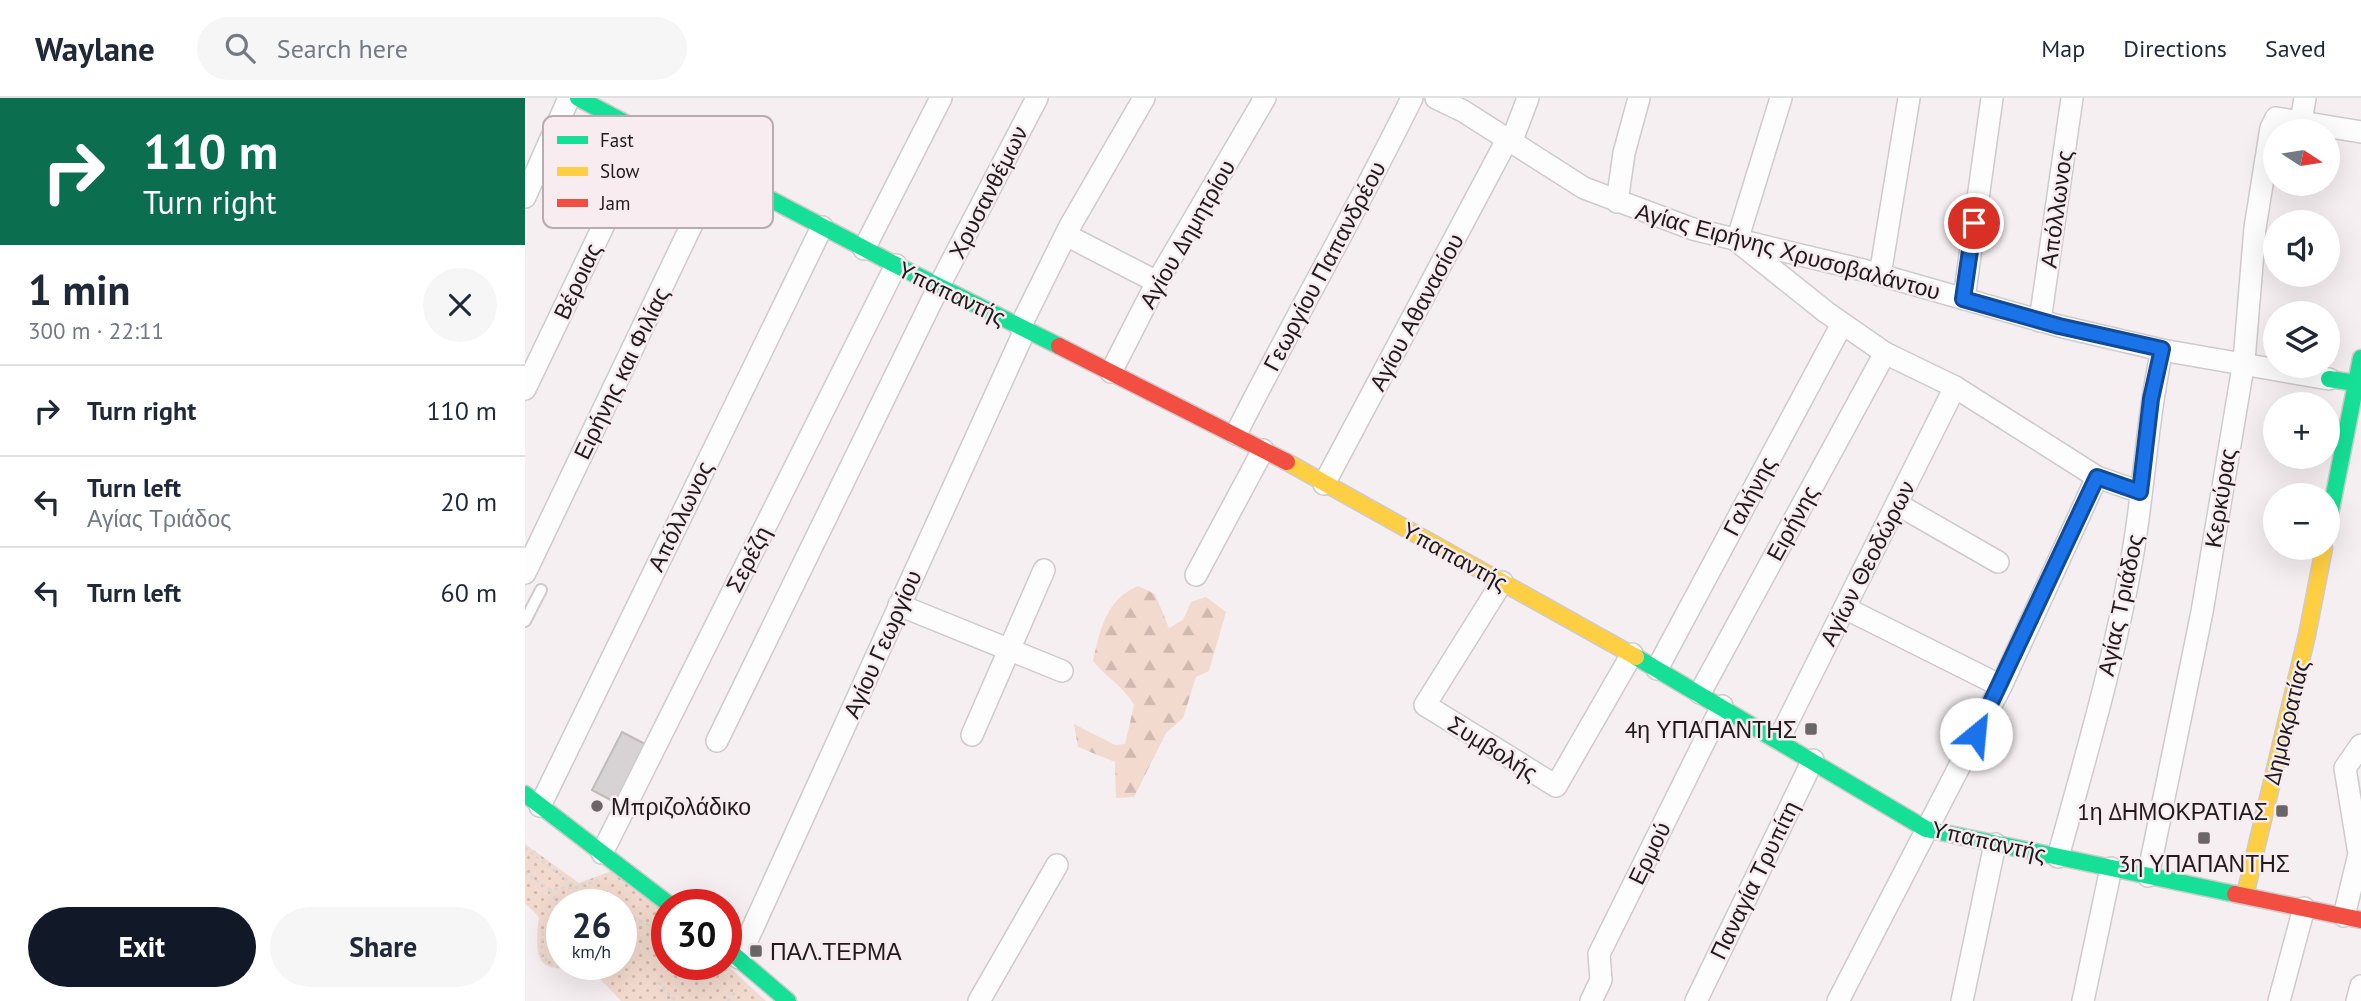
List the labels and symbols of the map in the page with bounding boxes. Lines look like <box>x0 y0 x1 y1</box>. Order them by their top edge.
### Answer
legend <box>543 116 773 228</box>
north arrow <box>2263 119 2340 196</box>
street label: Χρυσανθέμων <box>942 121 1034 263</box>
text: Fast <box>600 128 634 152</box>
street label: Απόλλωνος <box>2033 148 2079 270</box>
street label: Αγίου Δημητρίου <box>1133 154 1241 314</box>
street label: Γεωργίου Παπανδρέου <box>1256 156 1392 376</box>
text: Slow <box>600 159 640 183</box>
text: Jam <box>599 191 630 215</box>
pin <box>1944 193 2004 253</box>
street label: Αγίας Ειρήνης Χρυσοβαλάντου <box>1632 196 1944 306</box>
street label: Αγίου Αθανασίου <box>1362 228 1470 396</box>
street label: Βέροιας <box>547 238 607 324</box>
street label: Υπαπαντής <box>893 254 1011 332</box>
street label: Ειρήνης και Φιλίας <box>567 282 675 464</box>
street label: Κερκύρας <box>2198 446 2242 550</box>
street label: Γαλήνης <box>1716 451 1782 541</box>
street label: Απόλλωνος <box>641 456 719 576</box>
street label: Αγίων Θεοδώρων <box>1813 476 1921 650</box>
street label: Ειρήνης <box>1760 480 1824 566</box>
street label: Υπαπαντής <box>1397 515 1513 597</box>
street label: Σερέζη <box>719 521 777 597</box>
street label: Αγίας Τριάδος <box>2091 531 2149 679</box>
street label: Αγίου Γεωργίου <box>836 565 928 723</box>
street label: Δημοκρατίας <box>2256 656 2316 788</box>
position arrow <box>1939 697 2013 771</box>
street label: Συμβολής <box>1443 709 1543 787</box>
place label: 4η ΥΠΑΠΑΝΤΗΣ <box>1625 715 1797 744</box>
marker: 4η ΥΠΑΠΑΝΤΗΣ <box>1803 721 1819 737</box>
place label: Μπριζολάδικο <box>611 792 751 821</box>
street label: Παναγία Τρυπίτη <box>1703 796 1805 964</box>
place label: 1η ΔΗΜΟΚΡΑΤΙΑΣ <box>2077 797 2268 826</box>
marker: Μπριζολάδικο <box>589 798 605 814</box>
marker: 1η ΔΗΜΟΚΡΑΤΙΑΣ <box>2274 803 2290 819</box>
street label: Υπαπαντής <box>1929 814 2049 868</box>
street label: Ερμού <box>1621 817 1677 889</box>
marker: 3η ΥΠΑΠΑΝΤΗΣ <box>2196 830 2212 846</box>
place label: 3η ΥΠΑΠΑΝΤΗΣ <box>2118 849 2290 878</box>
speed limit sign: 30 <box>651 889 742 980</box>
place label: ΠΑΛ.ΤΕΡΜΑ <box>770 937 902 966</box>
marker: ΠΑΛ.ΤΕΡΜΑ <box>748 943 764 959</box>

